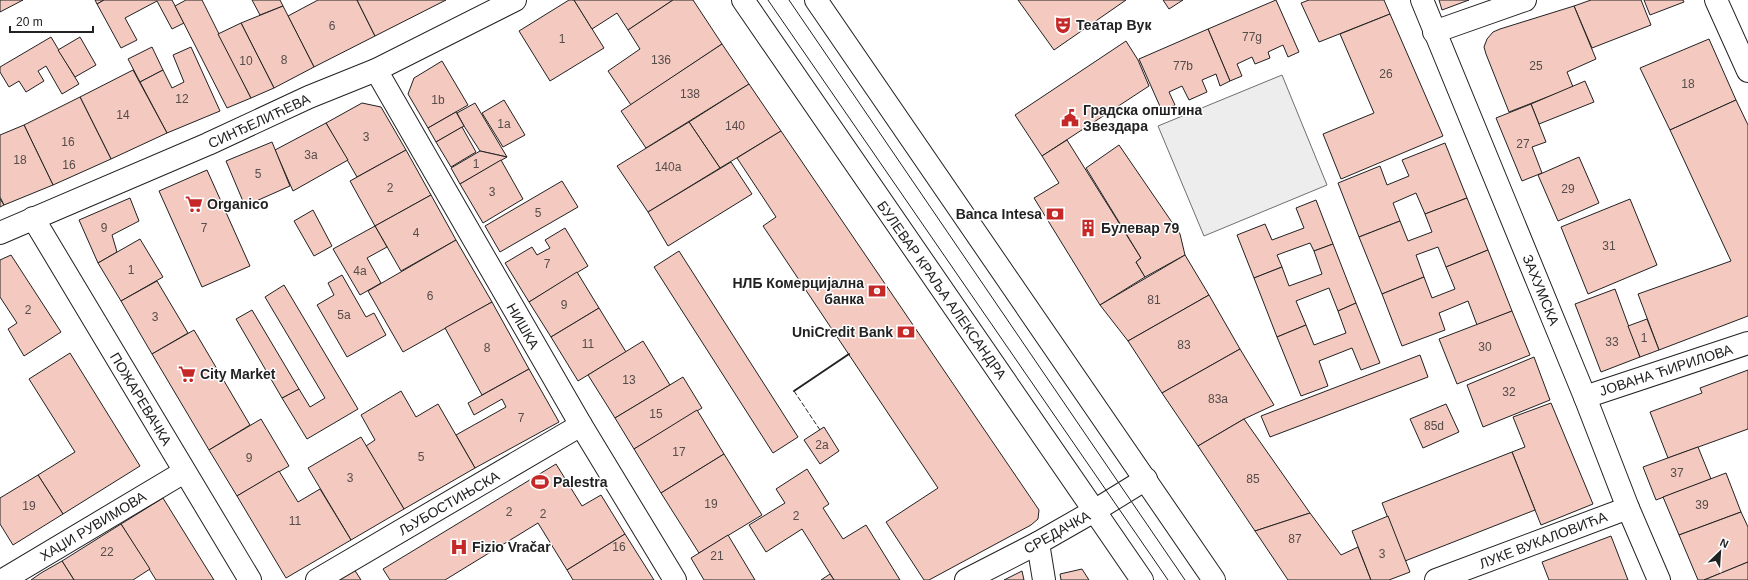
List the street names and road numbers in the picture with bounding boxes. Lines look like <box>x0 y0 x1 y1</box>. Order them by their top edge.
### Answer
street label: СИНЂЕЛИЋЕВА <box>206 90 313 152</box>
street label: БУЛЕВАР КРАЉА АЛЕКСАНДРА <box>874 198 1010 383</box>
street label: ЗАХУМСКА <box>1519 252 1563 329</box>
street label: НИШКА <box>503 300 543 352</box>
street label: ЈОВАНА ЋИРИЛОВА <box>1597 341 1735 399</box>
street label: ПОЖАРЕВАЧКА <box>107 350 175 449</box>
street label: ЉУБОСТИЊСКА <box>396 467 503 538</box>
street label: ХАЏИ РУВИМОВА <box>37 488 149 564</box>
street label: СРЕДАЧКА <box>1021 507 1094 557</box>
street label: ЛУКЕ ВУКАЛОВИЋА <box>1477 508 1610 572</box>

